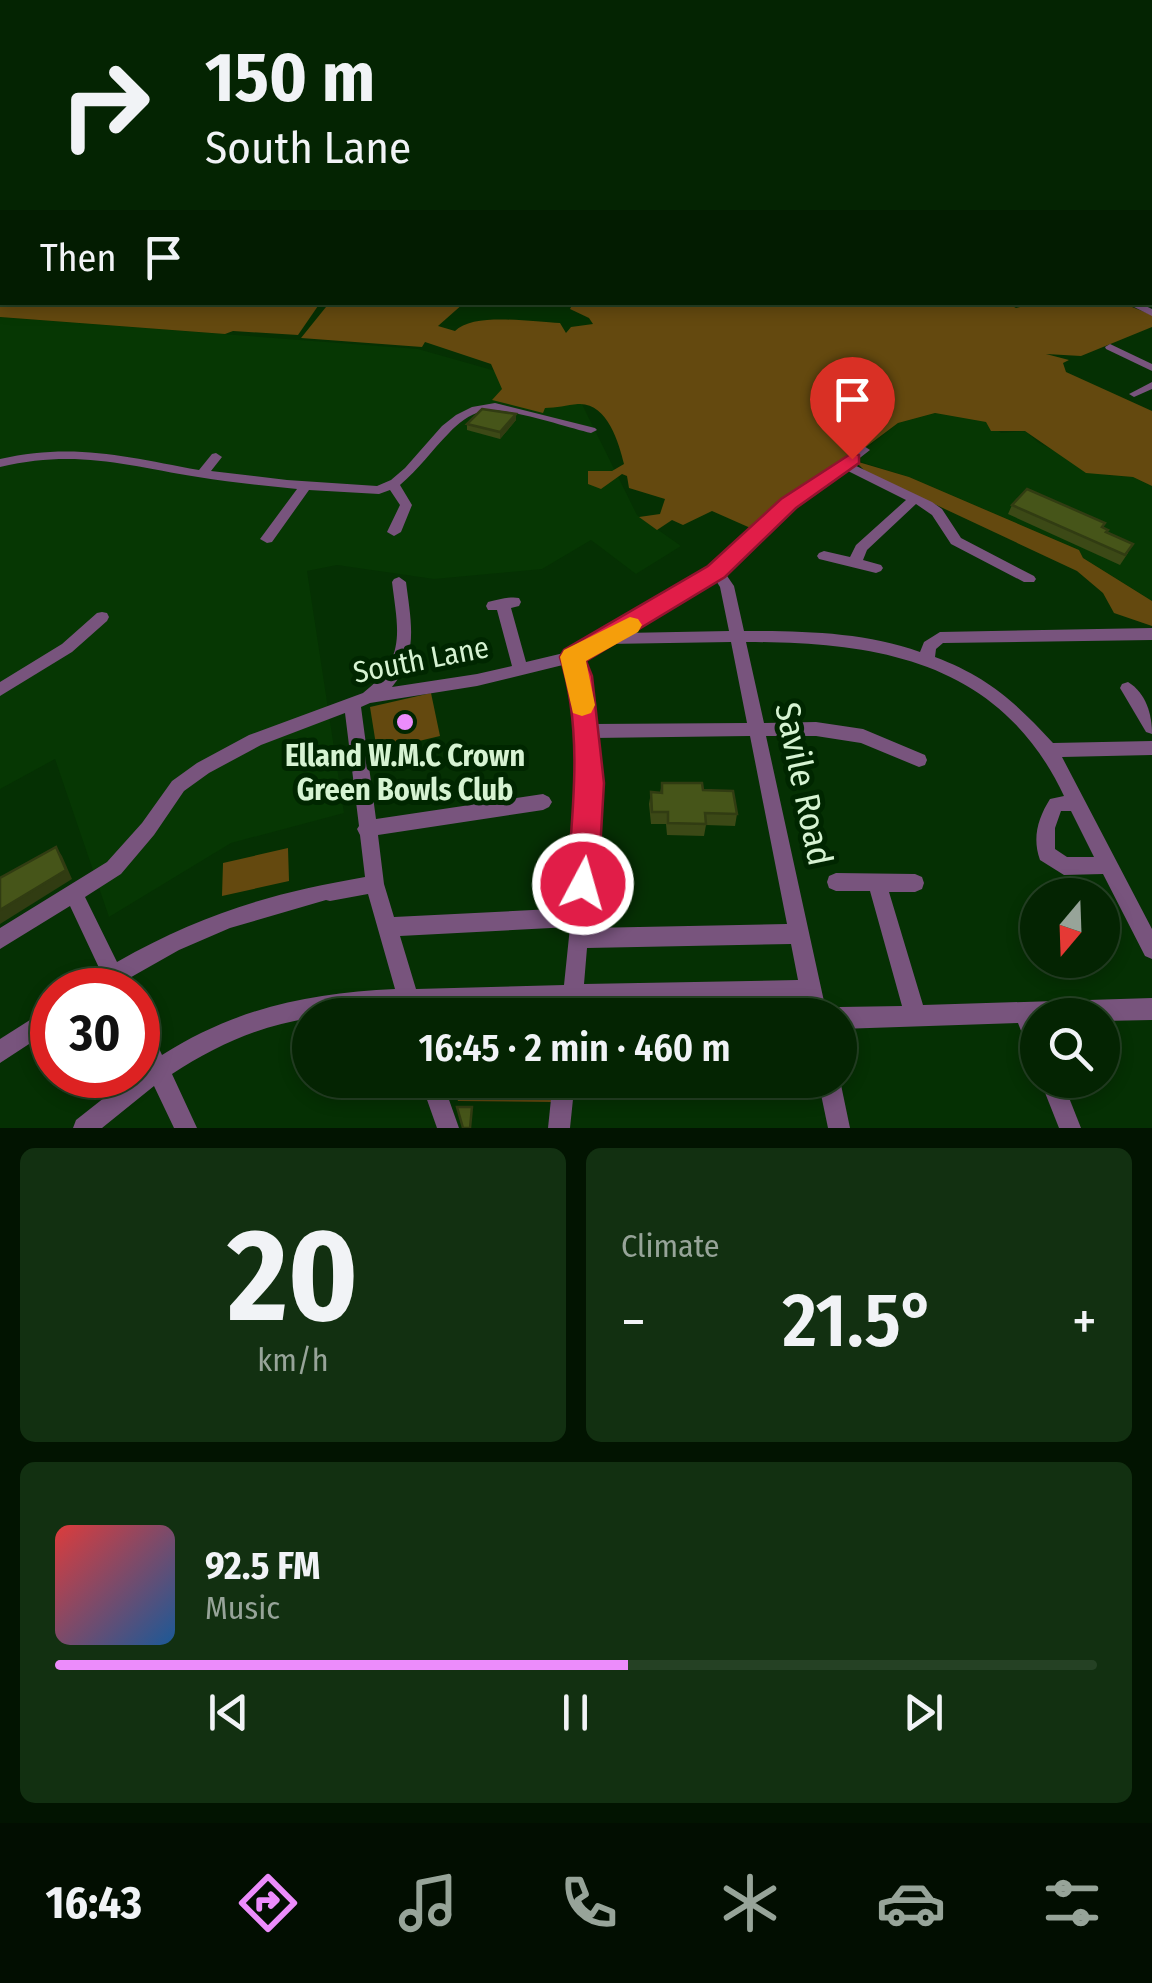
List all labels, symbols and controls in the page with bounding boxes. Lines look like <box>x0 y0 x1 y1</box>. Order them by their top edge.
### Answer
text: 150 m <box>205 36 375 120</box>
icon: right <box>40 40 170 170</box>
text: South Lane <box>205 121 411 175</box>
icon: arrive <box>136 230 191 285</box>
text: Then <box>40 235 116 281</box>
pin <box>810 357 895 460</box>
icon: arrive <box>825 372 880 427</box>
street label: South Lane <box>350 629 492 691</box>
street label: Savile Road <box>766 699 842 869</box>
marker: Elland W.M.C Crown Green Bowls Club <box>394 711 416 733</box>
place label: Elland W.M.C Crown Green Bowls Club <box>285 738 525 808</box>
position arrow <box>531 832 635 936</box>
north arrow <box>1020 878 1120 978</box>
map controls <box>1020 878 1120 1098</box>
speed limit sign: 30 <box>30 968 160 1098</box>
button: search <box>1020 998 1120 1098</box>
text: 16:45 · 2 min · 460 m <box>418 1025 731 1071</box>
text: 20 <box>227 1198 359 1354</box>
text: Climate <box>621 1227 720 1265</box>
text: 21.5° <box>783 1276 935 1366</box>
text: − <box>621 1289 646 1355</box>
text: + <box>1072 1289 1097 1355</box>
text: km/h <box>257 1341 329 1379</box>
text: 92.5 FM <box>205 1543 320 1589</box>
text: Music <box>205 1589 280 1627</box>
icon: previous <box>201 1685 256 1740</box>
icon: pause <box>548 1685 603 1740</box>
icon: next <box>896 1685 951 1740</box>
icon: directions <box>233 1868 303 1938</box>
icon: music <box>393 1868 463 1938</box>
icon: phone <box>554 1868 624 1938</box>
icon: climate <box>715 1868 785 1938</box>
icon: car <box>876 1868 946 1938</box>
icon: filters <box>1037 1868 1107 1938</box>
text: 16:43 <box>45 1876 142 1930</box>

